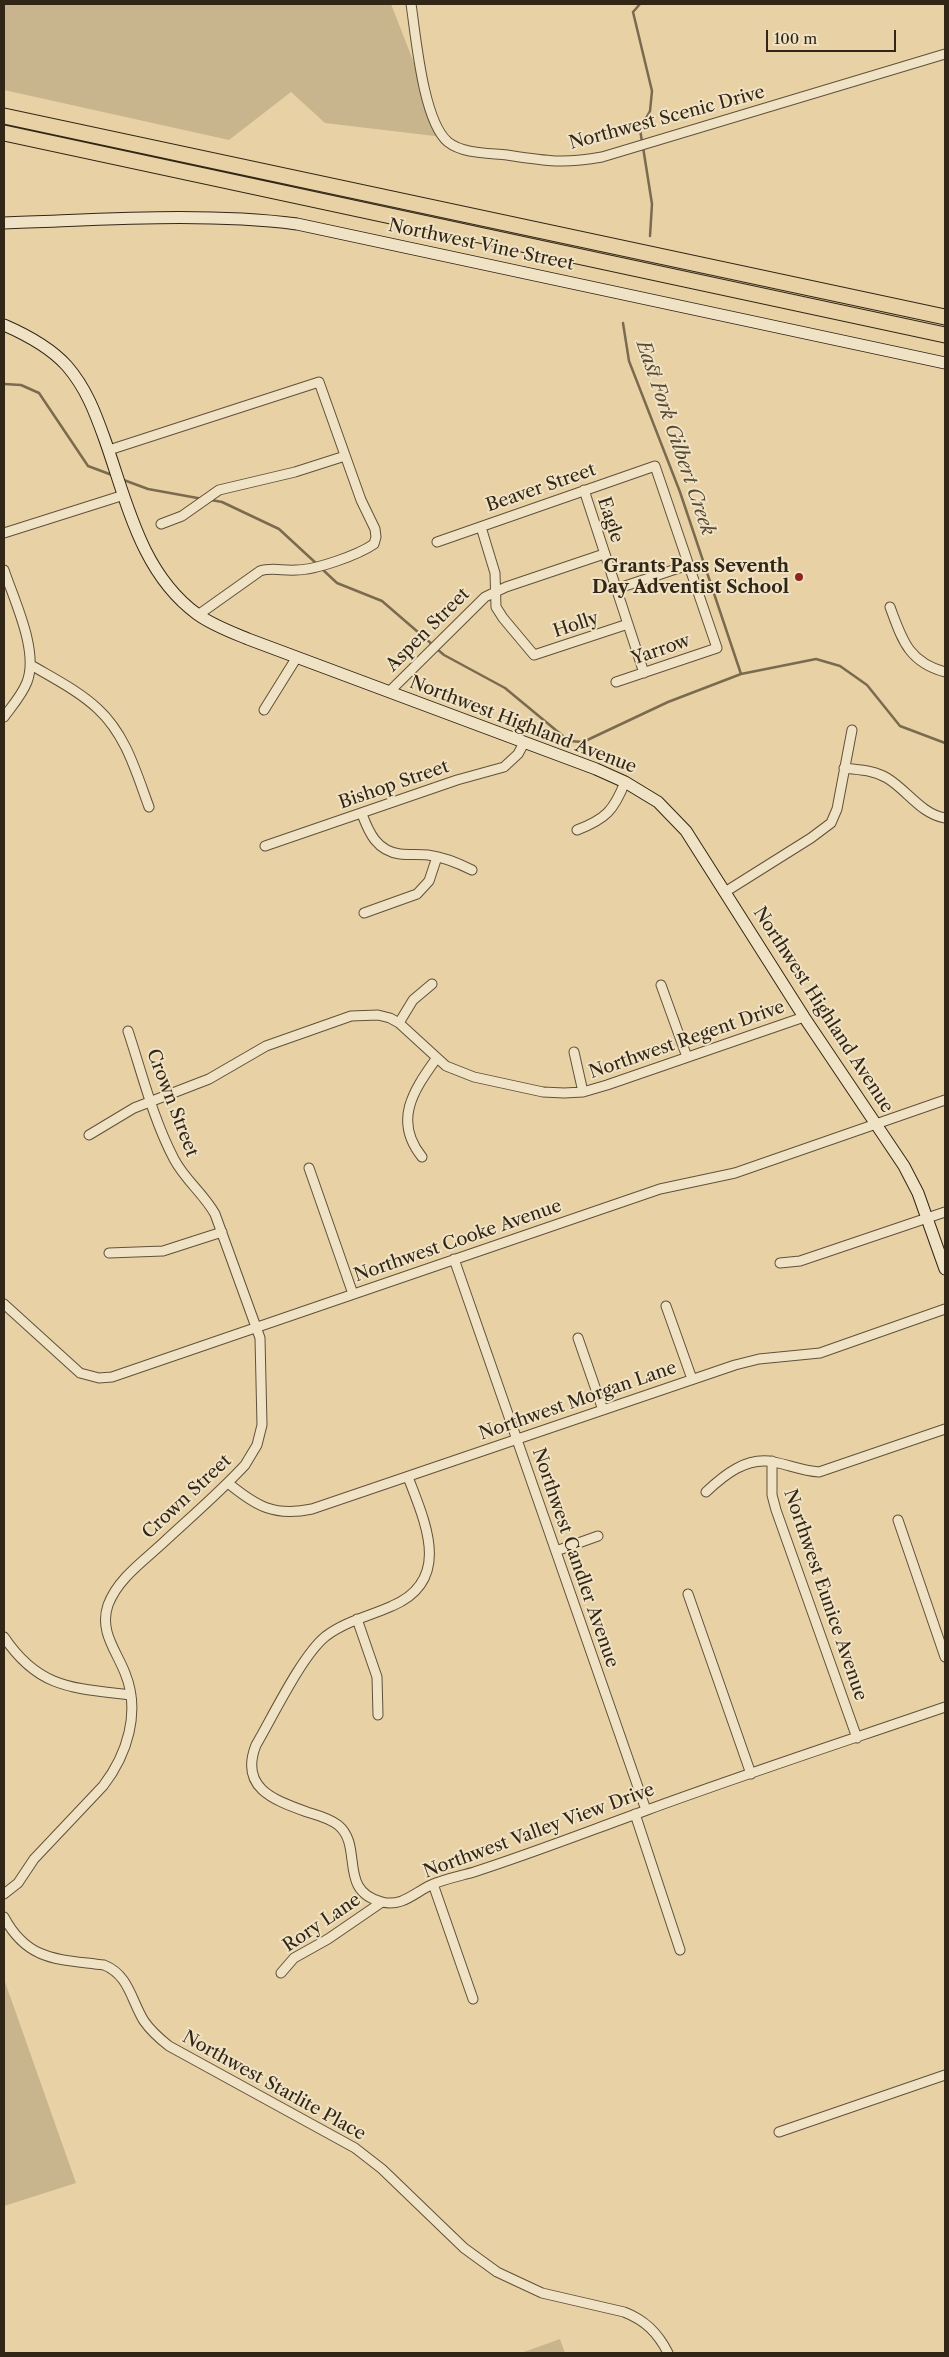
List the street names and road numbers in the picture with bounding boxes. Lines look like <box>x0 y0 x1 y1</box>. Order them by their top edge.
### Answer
street label: Northwest Scenic Drive <box>567 81 767 155</box>
street label: Northwest Vine Street <box>386 215 576 275</box>
street label: Beaver Street <box>483 459 599 517</box>
street label: Eagle <box>592 494 628 546</box>
street label: Aspen Street <box>382 584 474 676</box>
street label: Holly <box>551 608 601 642</box>
street label: Yarrow <box>629 630 693 670</box>
street label: Northwest Highland Avenue <box>407 672 639 778</box>
street label: Bishop Street <box>336 756 452 814</box>
street label: Northwest Highland Avenue <box>748 903 898 1117</box>
street label: Northwest Regent Drive <box>586 996 788 1084</box>
street label: Crown Street <box>142 1046 202 1160</box>
street label: Northwest Cooke Avenue <box>351 1195 565 1287</box>
street label: Northwest Morgan Lane <box>476 1357 680 1445</box>
street label: Northwest Candler Avenue <box>527 1445 623 1671</box>
street label: Crown Street <box>138 1450 236 1544</box>
street label: Northwest Eunice Avenue <box>779 1486 871 1704</box>
street label: Northwest Valley View Drive <box>420 1779 658 1883</box>
street label: Rory Lane <box>279 1889 365 1957</box>
street label: Northwest Starlite Place <box>179 2027 369 2145</box>

